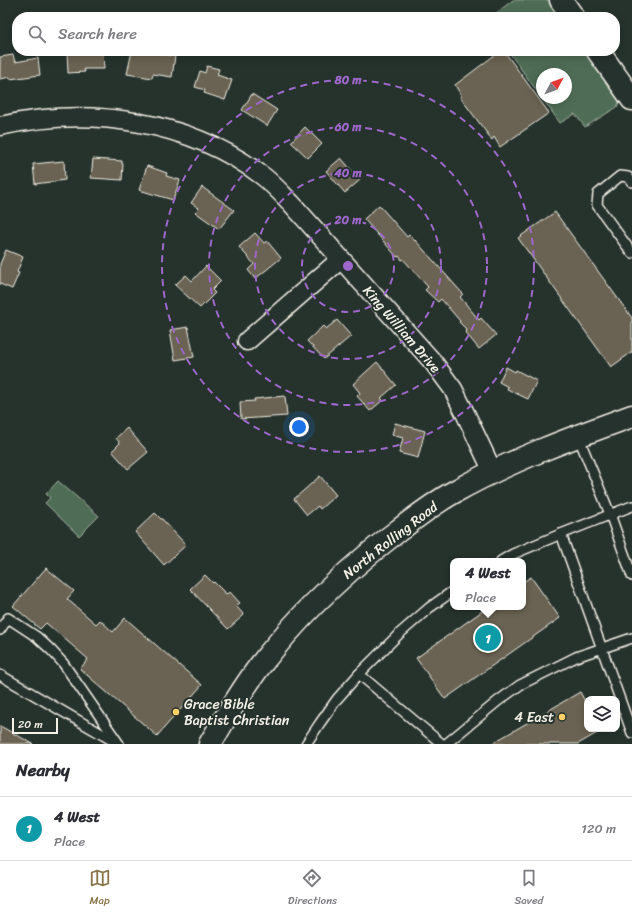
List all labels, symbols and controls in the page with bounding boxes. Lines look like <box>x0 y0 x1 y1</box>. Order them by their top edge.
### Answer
search box <box>12 12 620 56</box>
text: Search here <box>58 21 137 47</box>
icon: search <box>26 23 48 45</box>
north arrow <box>536 68 572 104</box>
text: 80 m <box>333 69 362 91</box>
text: 60 m <box>334 116 362 138</box>
text: 40 m <box>333 162 362 184</box>
text: 20 m <box>334 209 362 231</box>
centre of rings <box>341 259 355 273</box>
street label: King William Drive <box>356 280 447 379</box>
your location <box>289 417 309 437</box>
street label: North Rolling Road <box>337 494 445 586</box>
popup <box>450 558 526 610</box>
text: 4 West <box>465 560 511 586</box>
text: Place <box>465 586 496 609</box>
pin: 1 <box>475 623 501 653</box>
place label: Grace Bible Baptist Christian <box>184 692 290 733</box>
map controls <box>584 696 620 732</box>
button: layers <box>584 696 620 732</box>
place label: 4 East <box>514 705 554 730</box>
marker: Grace Bible Baptist Christian <box>171 707 181 717</box>
marker: 4 East <box>557 712 567 722</box>
text: 20 m <box>18 715 43 734</box>
scale bar <box>12 716 58 735</box>
text: Nearby <box>16 755 70 785</box>
text: 4 West <box>54 804 100 830</box>
text: 1 <box>26 817 32 840</box>
text: 120 m <box>581 817 616 840</box>
text: Place <box>54 830 85 853</box>
tab: Map <box>89 867 111 910</box>
tab: Directions <box>288 867 337 910</box>
tab: Saved <box>514 867 543 910</box>

